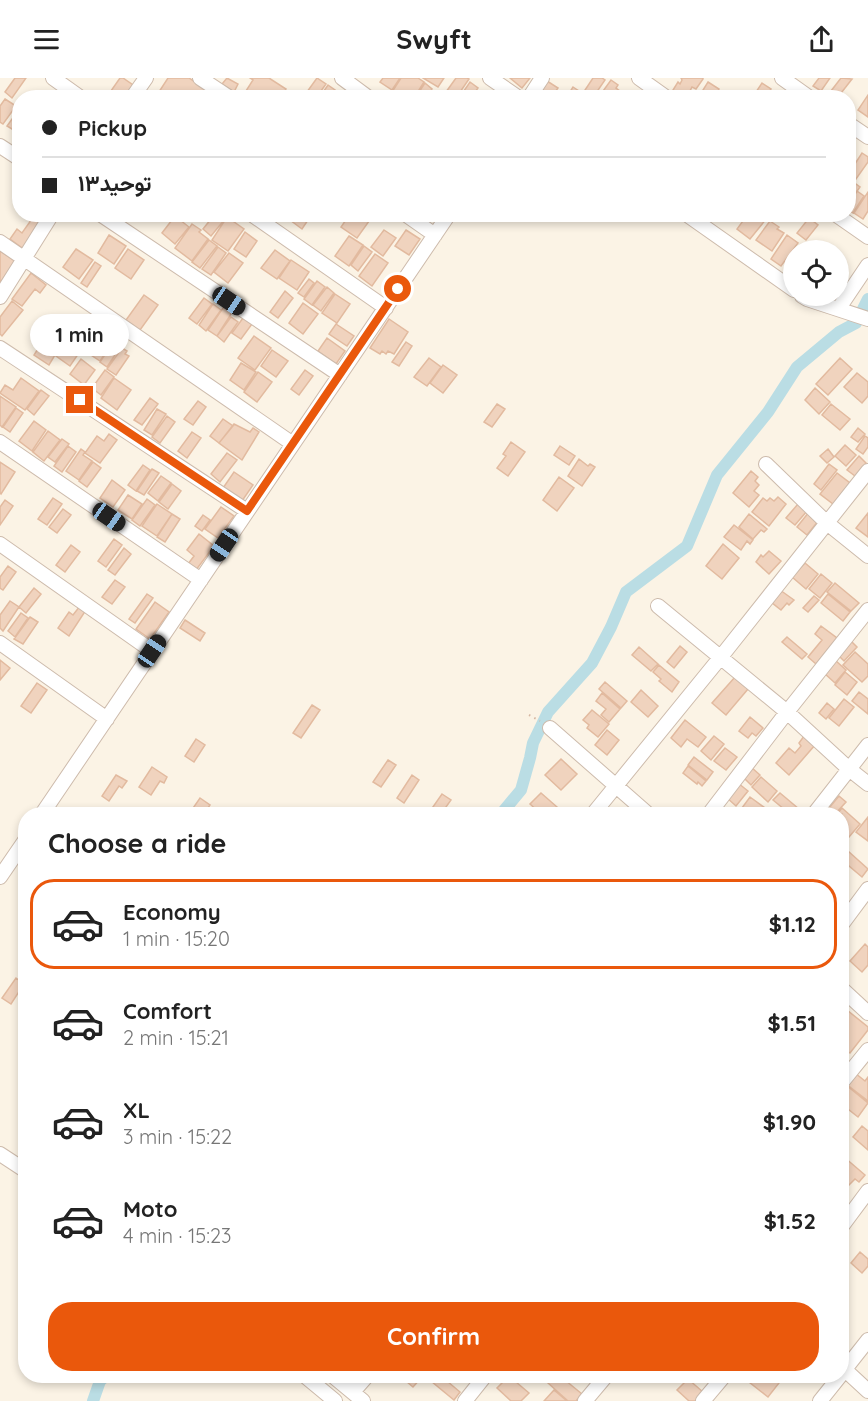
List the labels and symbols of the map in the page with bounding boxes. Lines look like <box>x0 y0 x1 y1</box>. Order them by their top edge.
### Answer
route start <box>384 275 411 302</box>
car <box>209 283 249 319</box>
callout: 1 min <box>31 313 130 355</box>
route end <box>66 386 93 413</box>
car <box>89 499 129 535</box>
car <box>206 525 242 565</box>
car <box>134 631 170 671</box>

